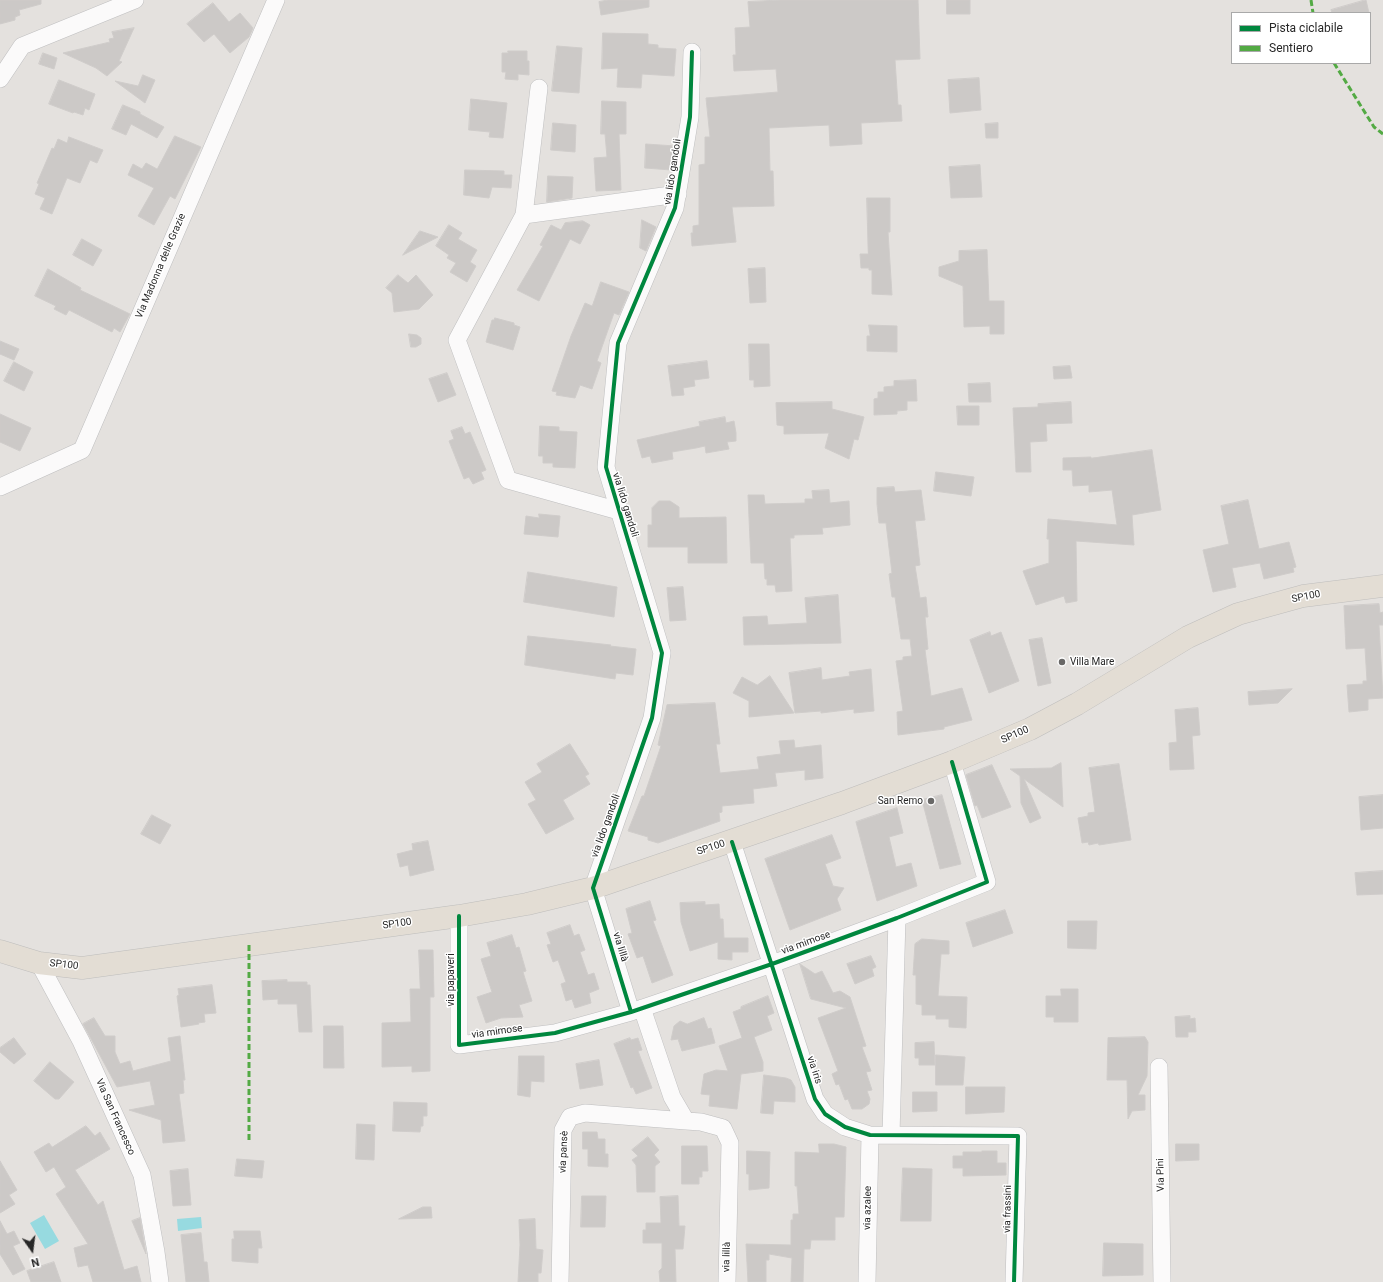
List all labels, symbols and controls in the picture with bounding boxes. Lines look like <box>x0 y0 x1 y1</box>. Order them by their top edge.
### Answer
legend <box>1231 12 1371 64</box>
text: Pista ciclabile <box>1269 21 1343 35</box>
text: Sentiero <box>1269 41 1313 55</box>
street label: via lido gandoli <box>662 138 684 206</box>
street label: Via Madonna delle Grazie <box>133 212 189 320</box>
street label: via lido gandoli <box>610 471 640 539</box>
street label: SP100 <box>1291 588 1321 606</box>
place label: Villa Mare <box>1070 656 1114 668</box>
marker: Villa Mare <box>1057 657 1067 667</box>
street label: SP100 <box>999 724 1031 746</box>
street label: via lido gandoli <box>589 793 623 859</box>
place label: San Remo <box>878 795 923 807</box>
marker: San Remo <box>926 796 936 806</box>
street label: SP100 <box>695 838 727 858</box>
street label: SP100 <box>382 916 412 932</box>
street label: via mimose <box>780 929 832 957</box>
street label: via lillà <box>610 931 630 963</box>
street label: via papaveri <box>445 953 457 1007</box>
street label: SP100 <box>49 958 79 972</box>
street label: via mimose <box>471 1022 523 1042</box>
street label: via iris <box>804 1055 824 1085</box>
street label: Via San Francesco <box>93 1077 137 1157</box>
street label: via pansè <box>557 1131 571 1173</box>
street label: Via Pini <box>1155 1158 1167 1192</box>
street label: via frassini <box>1002 1185 1014 1233</box>
street label: via azalee <box>862 1186 874 1230</box>
north arrow <box>12 1230 52 1270</box>
street label: via lillà <box>721 1242 733 1272</box>
text: N <box>30 1255 40 1269</box>

